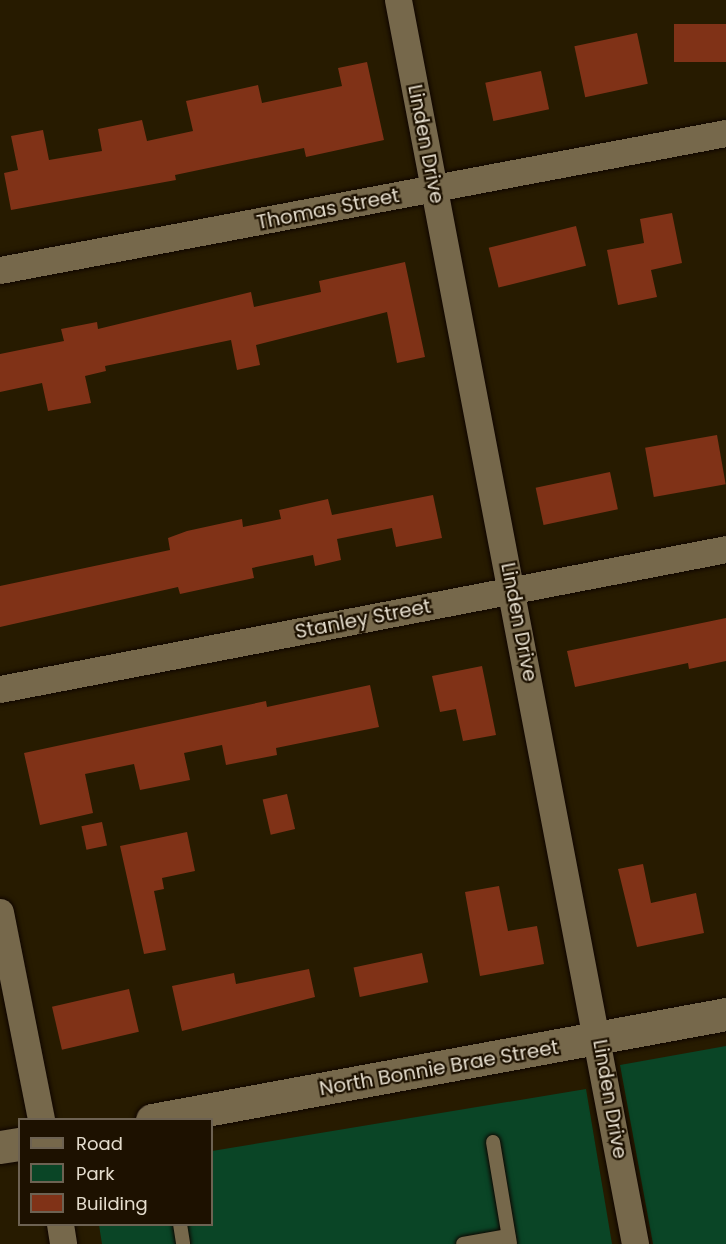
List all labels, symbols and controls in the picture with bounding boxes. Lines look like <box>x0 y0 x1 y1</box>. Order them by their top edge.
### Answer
street label: Linden Drive <box>403 83 449 205</box>
street label: Thomas Street <box>255 183 401 235</box>
street label: Linden Drive <box>496 561 542 683</box>
street label: Stanley Street <box>293 594 433 644</box>
street label: North Bonnie Brae Street <box>317 1035 561 1101</box>
street label: Linden Drive <box>588 1038 632 1160</box>
legend <box>18 1118 213 1226</box>
text: Road <box>76 1131 123 1156</box>
text: Park <box>76 1161 115 1186</box>
text: Building <box>76 1191 148 1216</box>

